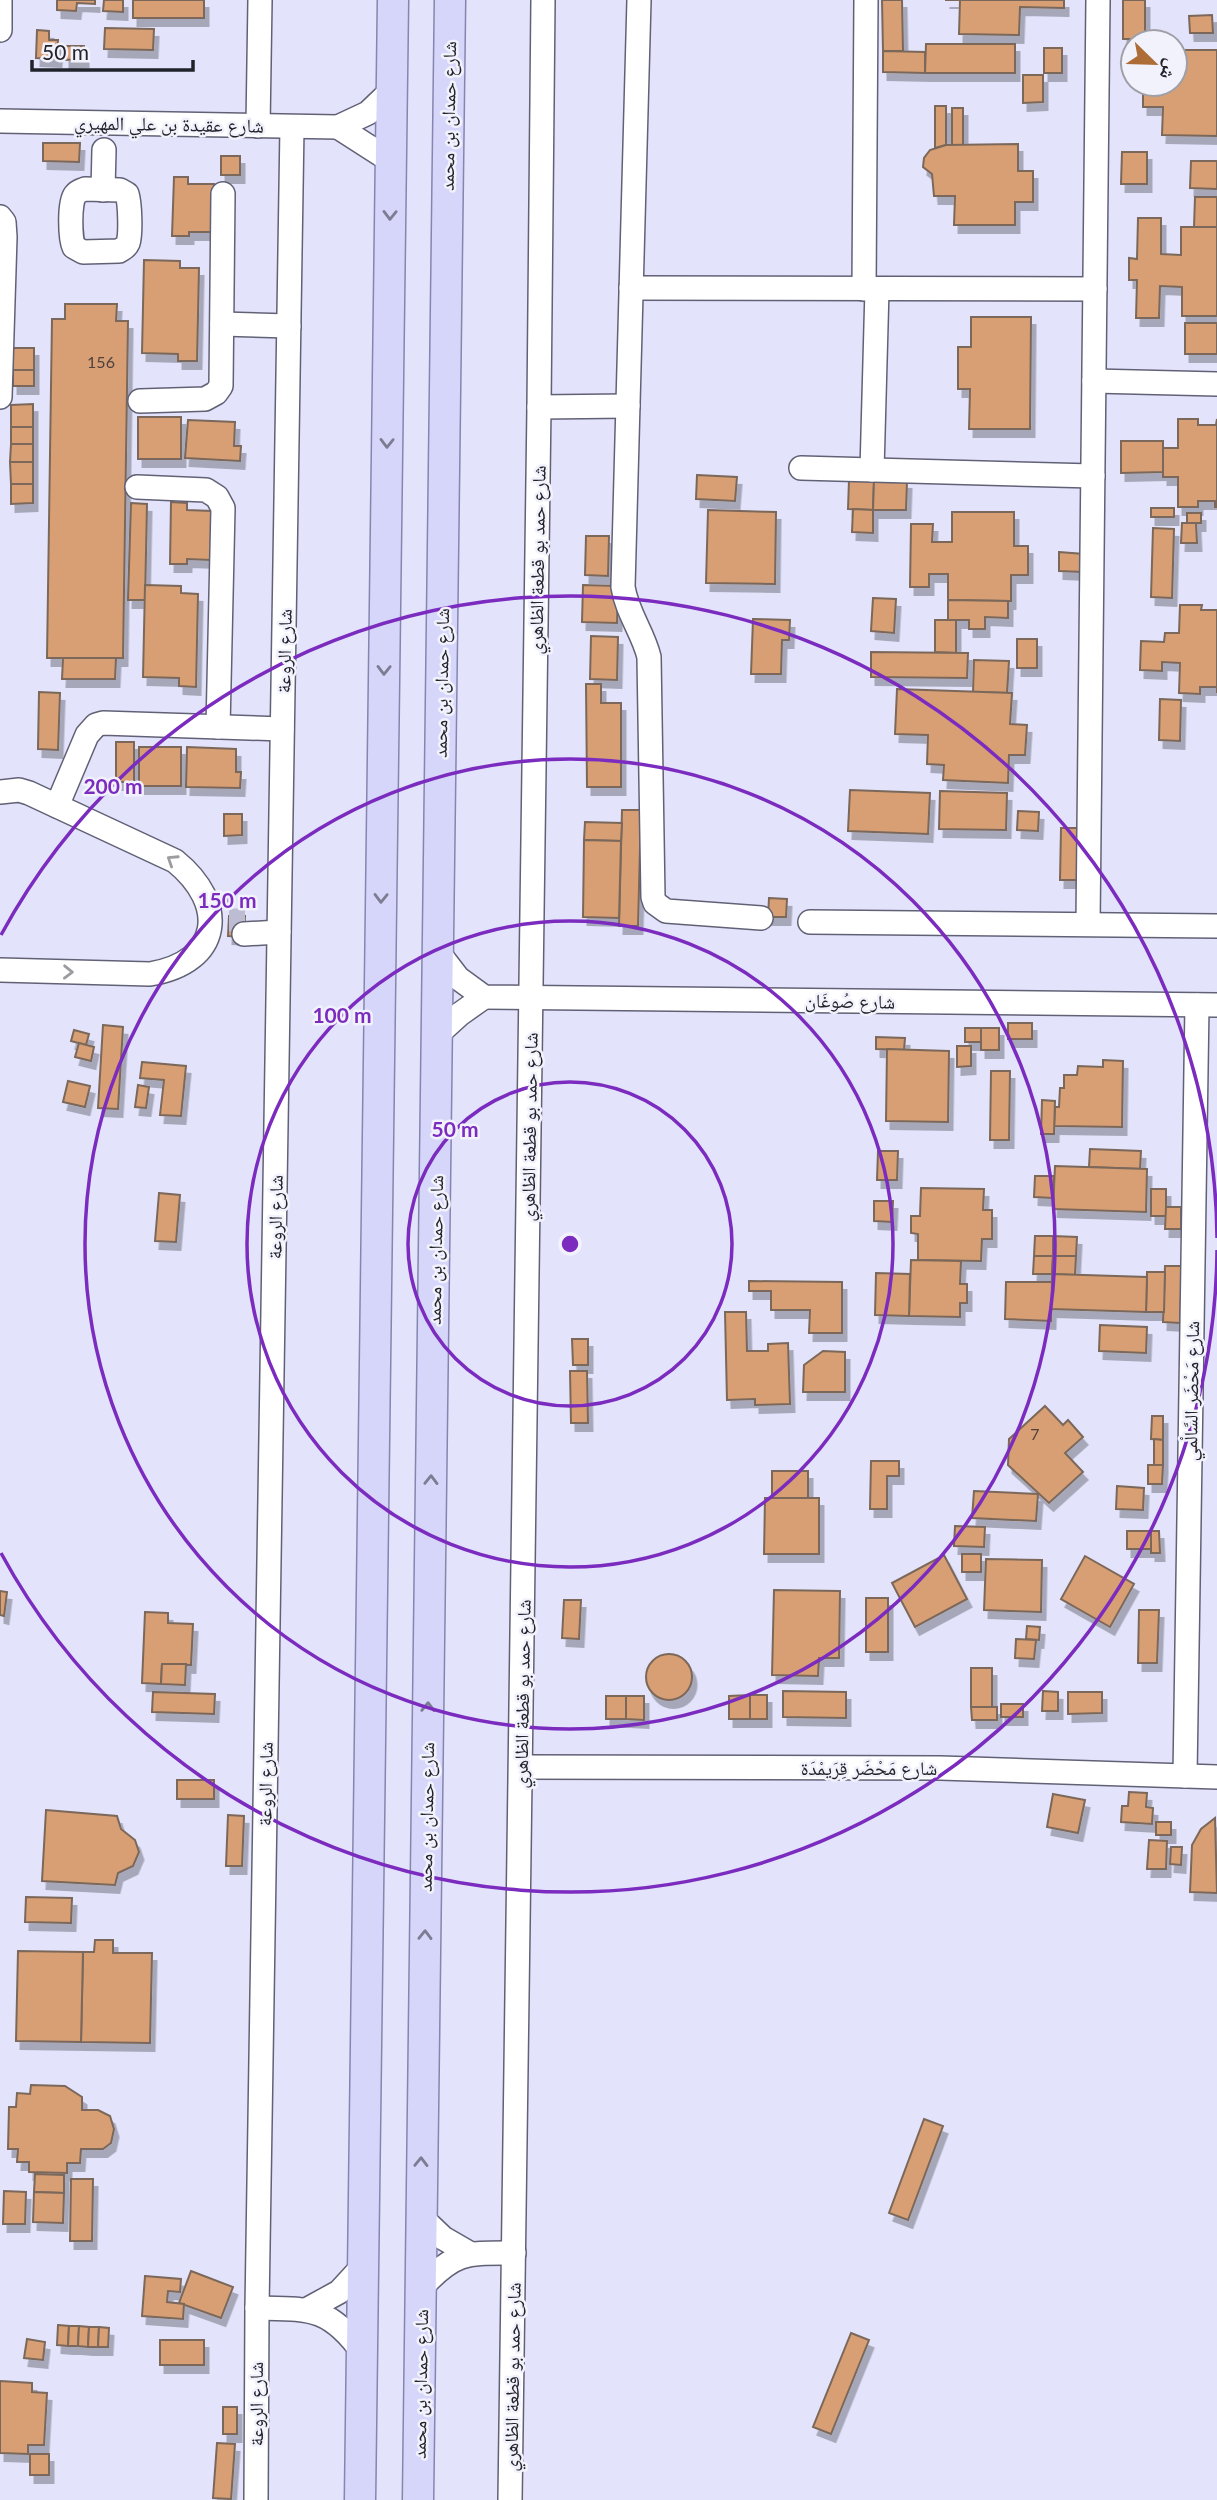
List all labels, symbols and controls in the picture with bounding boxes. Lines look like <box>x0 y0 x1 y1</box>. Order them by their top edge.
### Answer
scale bar <box>32 28 192 72</box>
north arrow <box>1119 28 1189 98</box>
text: 50 m <box>42 39 89 64</box>
street label: شارع حمدان بن محمد <box>435 41 461 191</box>
text: ش <box>1155 56 1185 84</box>
street label: شارع عقيدة بن علي المهيري <box>74 110 264 141</box>
one-way arrow <box>382 210 398 221</box>
house number: 156 <box>87 352 115 371</box>
one-way arrow <box>379 438 395 448</box>
street label: شارع حمد بو قطعة الظاهري <box>523 465 554 655</box>
street label: شارع حمدان بن محمد <box>428 608 454 758</box>
street label: شارع الروعة <box>271 609 297 693</box>
one-way arrow <box>376 665 392 676</box>
text: 200 m <box>83 773 143 798</box>
one-way arrow <box>167 856 180 868</box>
text: 150 m <box>197 887 257 912</box>
one-way arrow <box>373 893 389 903</box>
one-way arrow <box>63 964 74 980</box>
street label: شارع صُوغَان <box>805 988 895 1014</box>
text: 100 m <box>312 1002 372 1027</box>
street label: شارع حمد بو قطعة الظاهري <box>515 1032 546 1222</box>
text: 50 m <box>431 1116 479 1141</box>
street label: شارع الروعة <box>262 1175 288 1259</box>
street label: شارع حمدان بن محمد <box>422 1175 448 1325</box>
centre of rings <box>558 1232 582 1256</box>
street label: شارع مَحْضَر السَّالْمي <box>1178 1321 1208 1462</box>
house number: 7 <box>1030 1424 1040 1443</box>
one-way arrow <box>424 1474 439 1485</box>
street label: شارع حمد بو قطعة الظاهري <box>508 1599 539 1789</box>
one-way arrow <box>420 1702 436 1712</box>
street label: شارع الروعة <box>252 1742 278 1826</box>
street label: شارع حمدان بن محمد <box>413 1742 439 1892</box>
street label: شارع مَحْضَر قِرَيمْدَة <box>801 1756 937 1780</box>
one-way arrow <box>417 1929 433 1940</box>
one-way arrow <box>414 2157 429 2168</box>
street label: شارع حمد بو قطعة الظاهري <box>498 2282 529 2472</box>
street label: شارع حمدان بن محمد <box>407 2309 433 2459</box>
street label: شارع الروعة <box>244 2362 268 2446</box>

